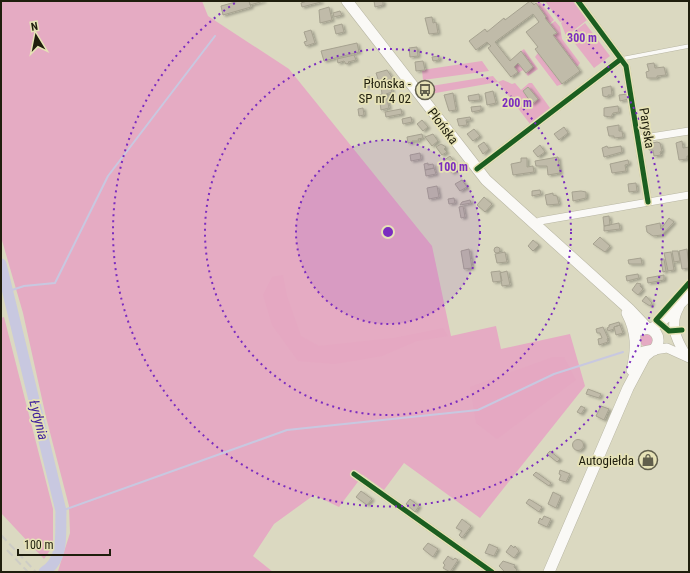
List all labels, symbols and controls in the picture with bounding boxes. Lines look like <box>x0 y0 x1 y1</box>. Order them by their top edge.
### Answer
north arrow <box>16 16 56 56</box>
text: N <box>30 20 39 34</box>
text: 300 m <box>567 31 597 45</box>
place label: Płońska - SP nr 4 02 <box>359 76 411 106</box>
bus stop icon: Płońska - SP nr 4 02 <box>414 79 436 101</box>
text: 200 m <box>502 96 532 110</box>
street label: Płońska <box>425 105 461 147</box>
street label: Paryska <box>636 107 658 149</box>
text: 100 m <box>438 160 468 174</box>
centre of rings <box>381 225 395 239</box>
water label: Łydynia <box>26 398 52 442</box>
shop icon: Autogiełda <box>637 449 659 471</box>
place label: Autogiełda <box>579 453 634 468</box>
scale bar <box>18 531 110 557</box>
text: 100 m <box>24 538 54 552</box>

